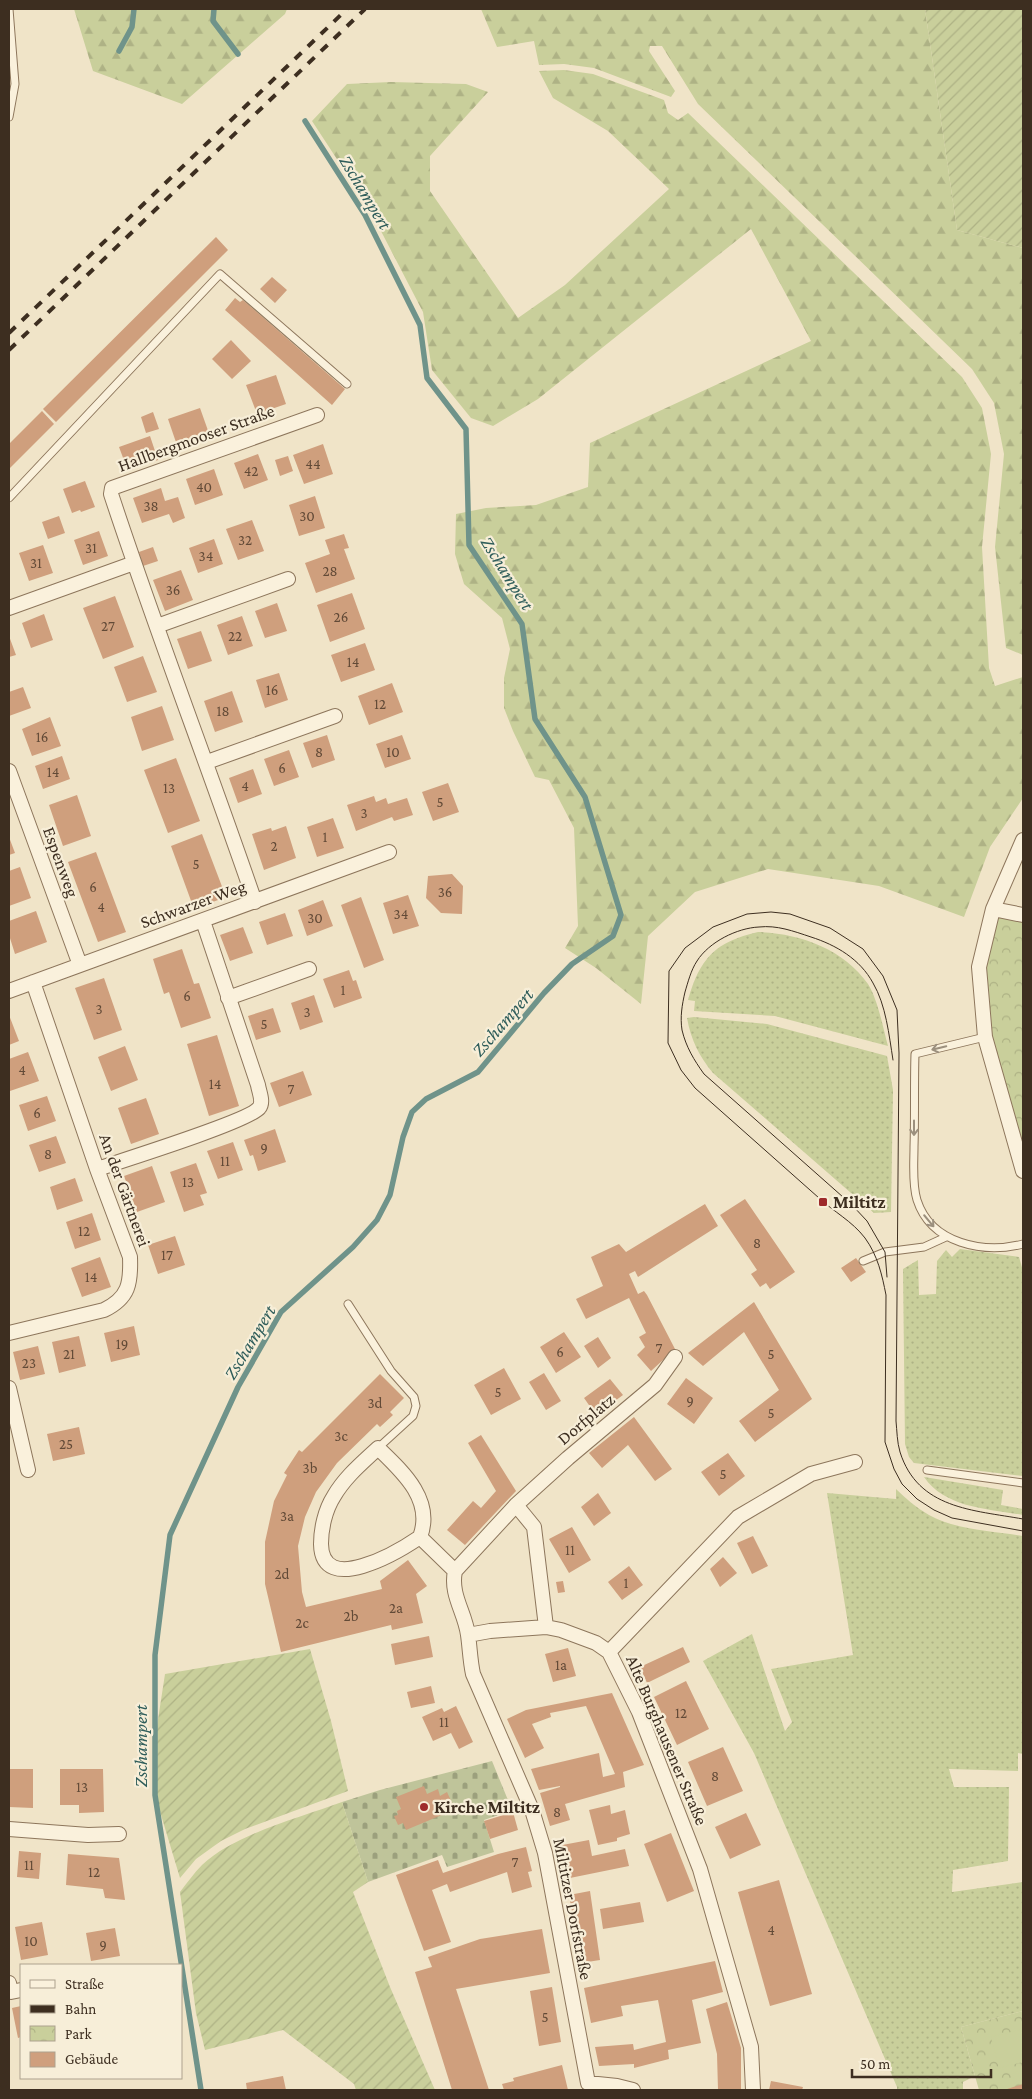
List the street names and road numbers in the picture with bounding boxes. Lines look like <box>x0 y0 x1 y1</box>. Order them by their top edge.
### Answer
street label: Hallbergmooser Straße <box>115 400 277 476</box>
street label: Espenweg <box>39 824 83 900</box>
street label: Schwarzer Weg <box>137 876 249 932</box>
street label: An der Gärtnerei <box>95 1131 155 1249</box>
street label: Dorfplatz <box>553 1389 619 1449</box>
street label: Alte Burghausener Straße <box>622 1652 712 1828</box>
street label: Miltitzer Dorfstraße <box>549 1836 597 1982</box>

